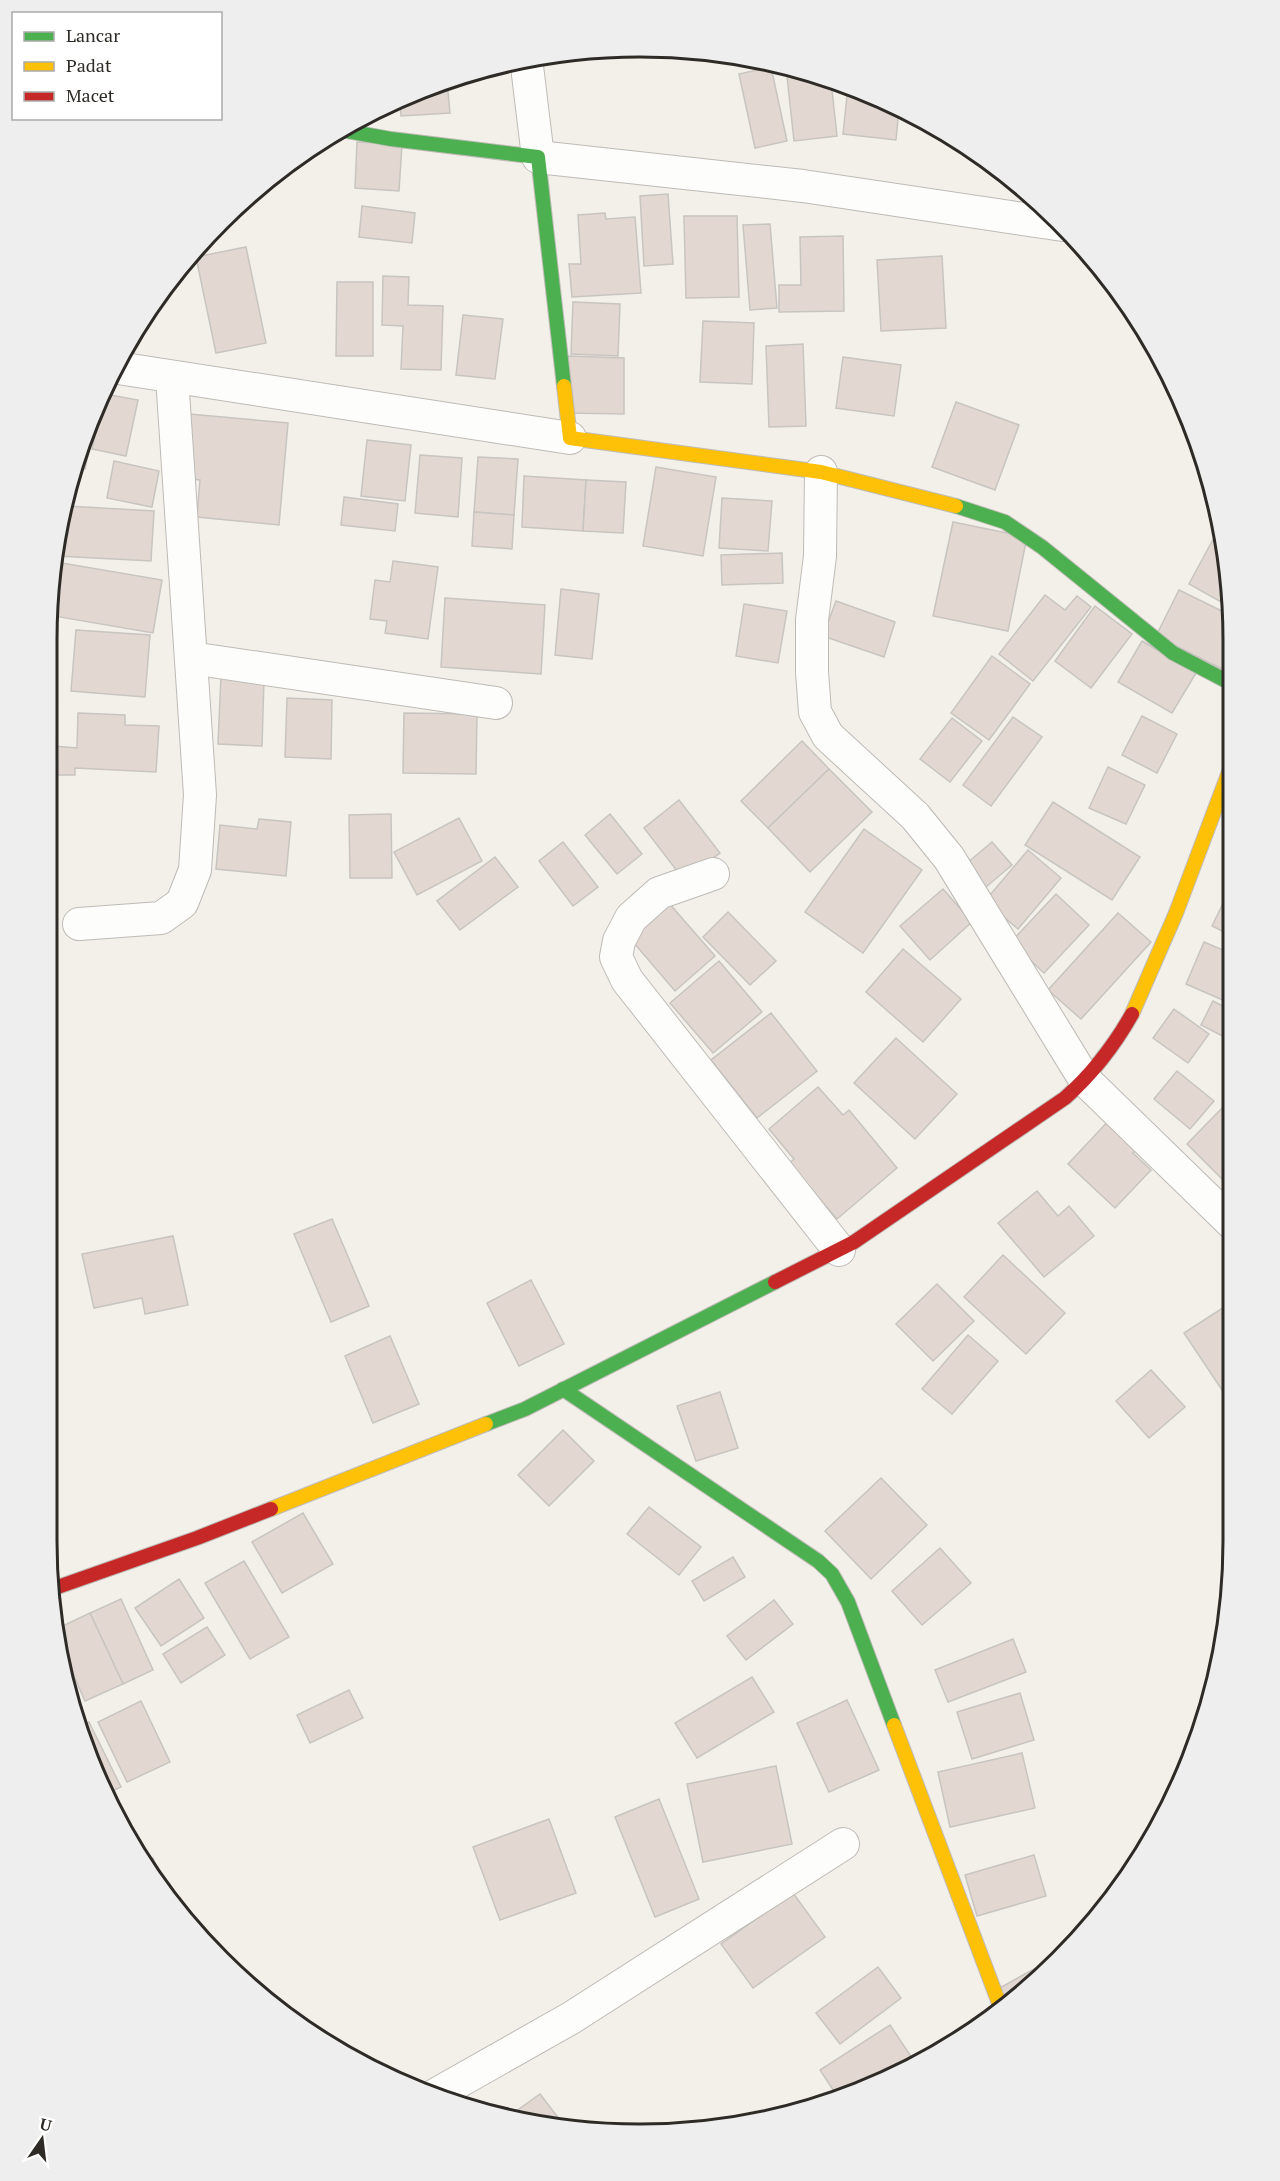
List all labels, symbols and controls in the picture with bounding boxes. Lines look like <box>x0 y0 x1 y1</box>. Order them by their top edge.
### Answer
legend <box>12 12 222 120</box>
text: Lancar <box>66 23 120 47</box>
text: Padat <box>66 53 112 77</box>
text: Macet <box>66 83 115 107</box>
north arrow <box>12 2109 72 2169</box>
text: U <box>37 2112 54 2137</box>

